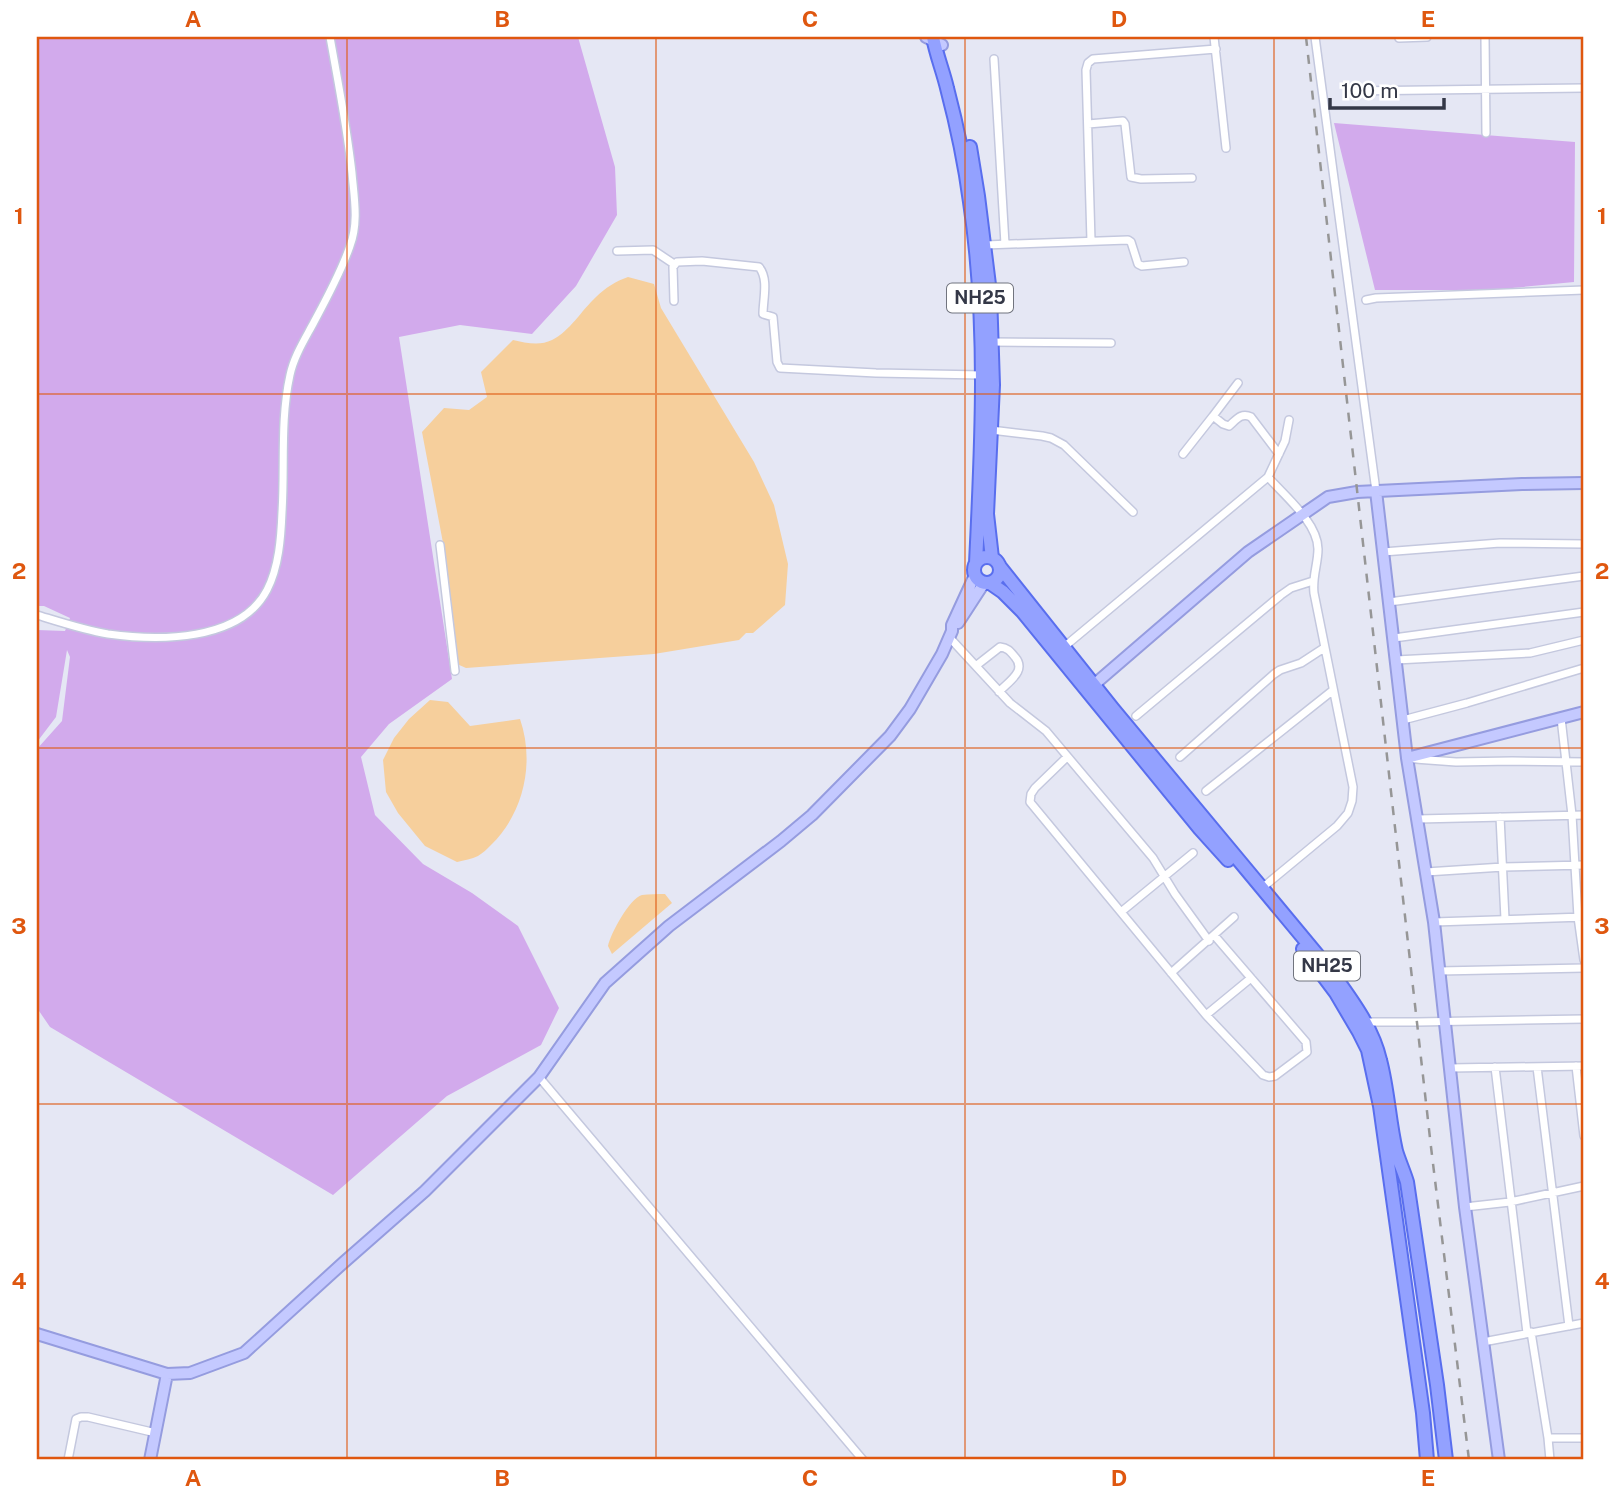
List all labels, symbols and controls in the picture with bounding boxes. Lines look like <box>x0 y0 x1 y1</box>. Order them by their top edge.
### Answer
text: A <box>185 5 202 32</box>
text: B <box>494 5 510 32</box>
text: C <box>802 5 818 32</box>
text: D <box>1111 5 1127 32</box>
text: E <box>1421 5 1435 32</box>
scale bar <box>1330 66 1444 110</box>
text: 100 m <box>1341 78 1398 103</box>
text: 1 <box>14 202 24 229</box>
text: 1 <box>1597 202 1607 229</box>
road number: NH25 <box>947 284 1013 312</box>
text: 2 <box>12 557 26 584</box>
text: 2 <box>1595 557 1609 584</box>
text: 3 <box>11 912 27 939</box>
text: 3 <box>1594 912 1610 939</box>
road number: NH25 <box>1294 951 1360 981</box>
text: 4 <box>11 1267 27 1294</box>
text: 4 <box>1594 1267 1610 1294</box>
text: A <box>185 1464 202 1491</box>
text: B <box>494 1464 510 1491</box>
text: C <box>802 1464 818 1491</box>
text: D <box>1111 1464 1127 1491</box>
text: E <box>1421 1464 1435 1491</box>

